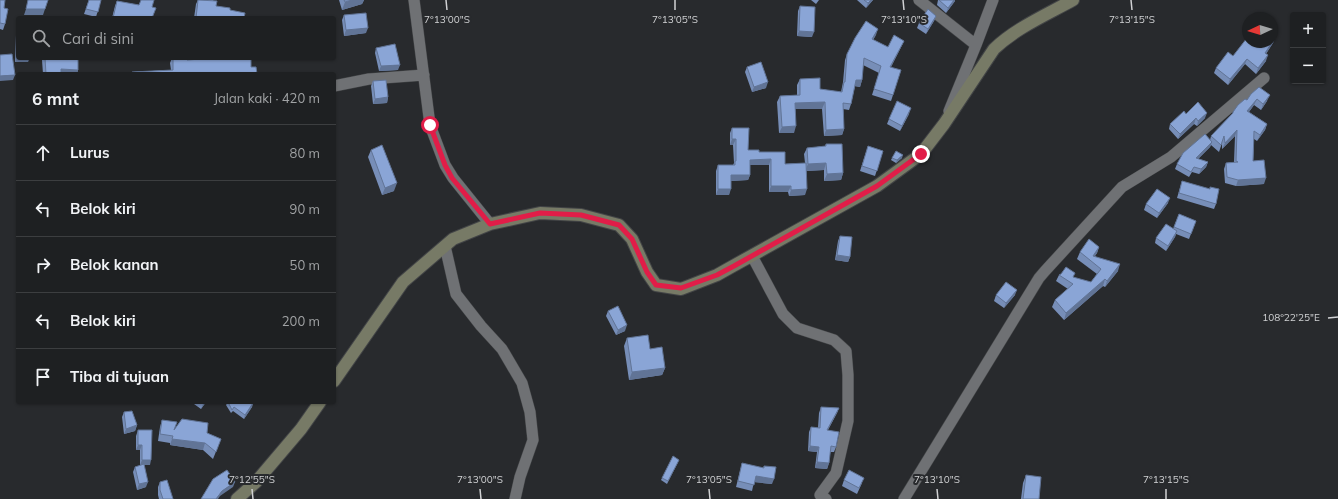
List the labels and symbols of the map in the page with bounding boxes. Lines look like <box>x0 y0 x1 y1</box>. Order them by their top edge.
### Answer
north arrow <box>1242 12 1278 48</box>
text: 7°13'00"S <box>424 13 470 26</box>
text: 7°13'05"S <box>652 13 698 26</box>
text: 7°13'10"S <box>881 13 927 26</box>
text: 7°13'15"S <box>1109 13 1155 26</box>
route start <box>421 116 439 134</box>
route end <box>912 145 930 163</box>
text: 108°22'25"E <box>1262 311 1320 324</box>
text: 7°12'55"S <box>229 473 275 486</box>
text: 7°13'00"S <box>457 473 503 486</box>
text: 7°13'05"S <box>686 473 732 486</box>
text: 7°13'10"S <box>914 473 960 486</box>
text: 7°13'15"S <box>1143 473 1189 486</box>

